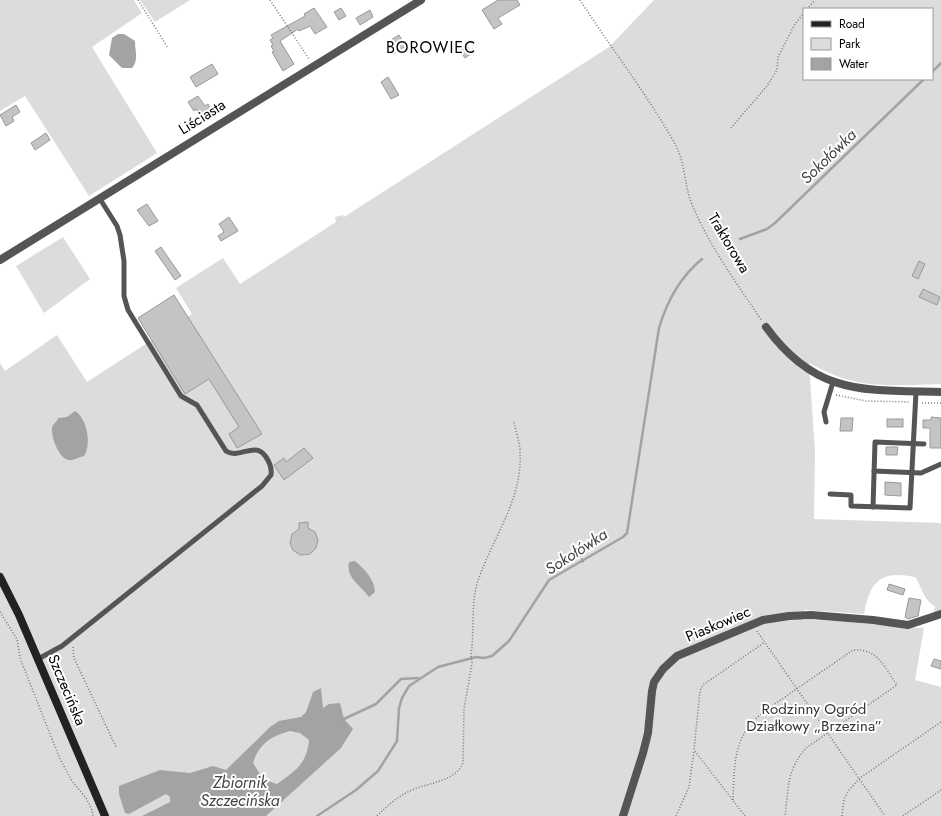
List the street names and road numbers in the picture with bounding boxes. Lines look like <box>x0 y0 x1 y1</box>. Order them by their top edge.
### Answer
street label: Liściasta <box>174 94 230 140</box>
street label: Traktorowa <box>702 209 756 277</box>
street label: Piaskowiec <box>682 600 754 648</box>
street label: Szczecińska <box>42 651 92 729</box>

